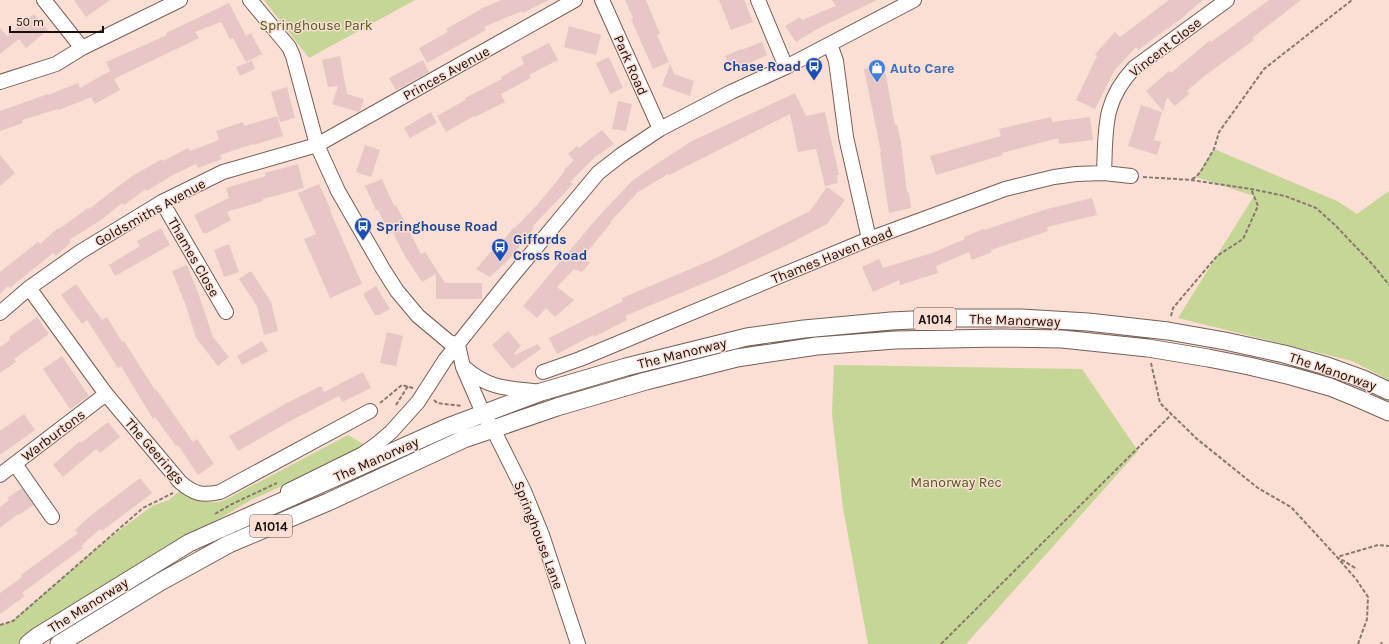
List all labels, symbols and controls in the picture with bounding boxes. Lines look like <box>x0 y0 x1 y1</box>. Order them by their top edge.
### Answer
scale bar <box>10 8 103 34</box>
street label: Vincent Close <box>1126 14 1205 81</box>
text: 50 m <box>16 15 44 29</box>
park label: Springhouse Park <box>259 17 373 34</box>
street label: Park Road <box>610 33 651 98</box>
street label: Princes Avenue <box>400 43 493 104</box>
bus stop icon: Chase Road <box>804 56 824 81</box>
place label: Chase Road <box>723 58 801 75</box>
shop icon: Auto Care <box>867 58 887 83</box>
place label: Auto Care <box>890 60 955 77</box>
street label: Goldsmiths Avenue <box>92 175 209 250</box>
street label: Thames Close <box>164 215 223 300</box>
bus stop icon: Springhouse Road <box>353 216 373 241</box>
place label: Springhouse Road <box>376 218 498 235</box>
street label: Thames Haven Road <box>769 223 895 288</box>
place label: Giffords Cross Road <box>513 231 587 264</box>
bus stop icon: Giffords Cross Road <box>490 237 510 262</box>
road number: A1014 <box>914 308 956 330</box>
street label: The Manorway <box>969 310 1061 331</box>
street label: The Manorway <box>636 334 729 373</box>
street label: The Manorway <box>1287 349 1379 394</box>
street label: Warburtons <box>18 406 89 465</box>
street label: The Geerings <box>121 415 188 488</box>
street label: The Manorway <box>331 433 422 486</box>
park label: Manorway Rec <box>910 474 1002 491</box>
street label: Springhouse Lane <box>510 479 567 592</box>
road number: A1014 <box>250 515 292 537</box>
street label: The Manorway <box>45 574 132 637</box>

